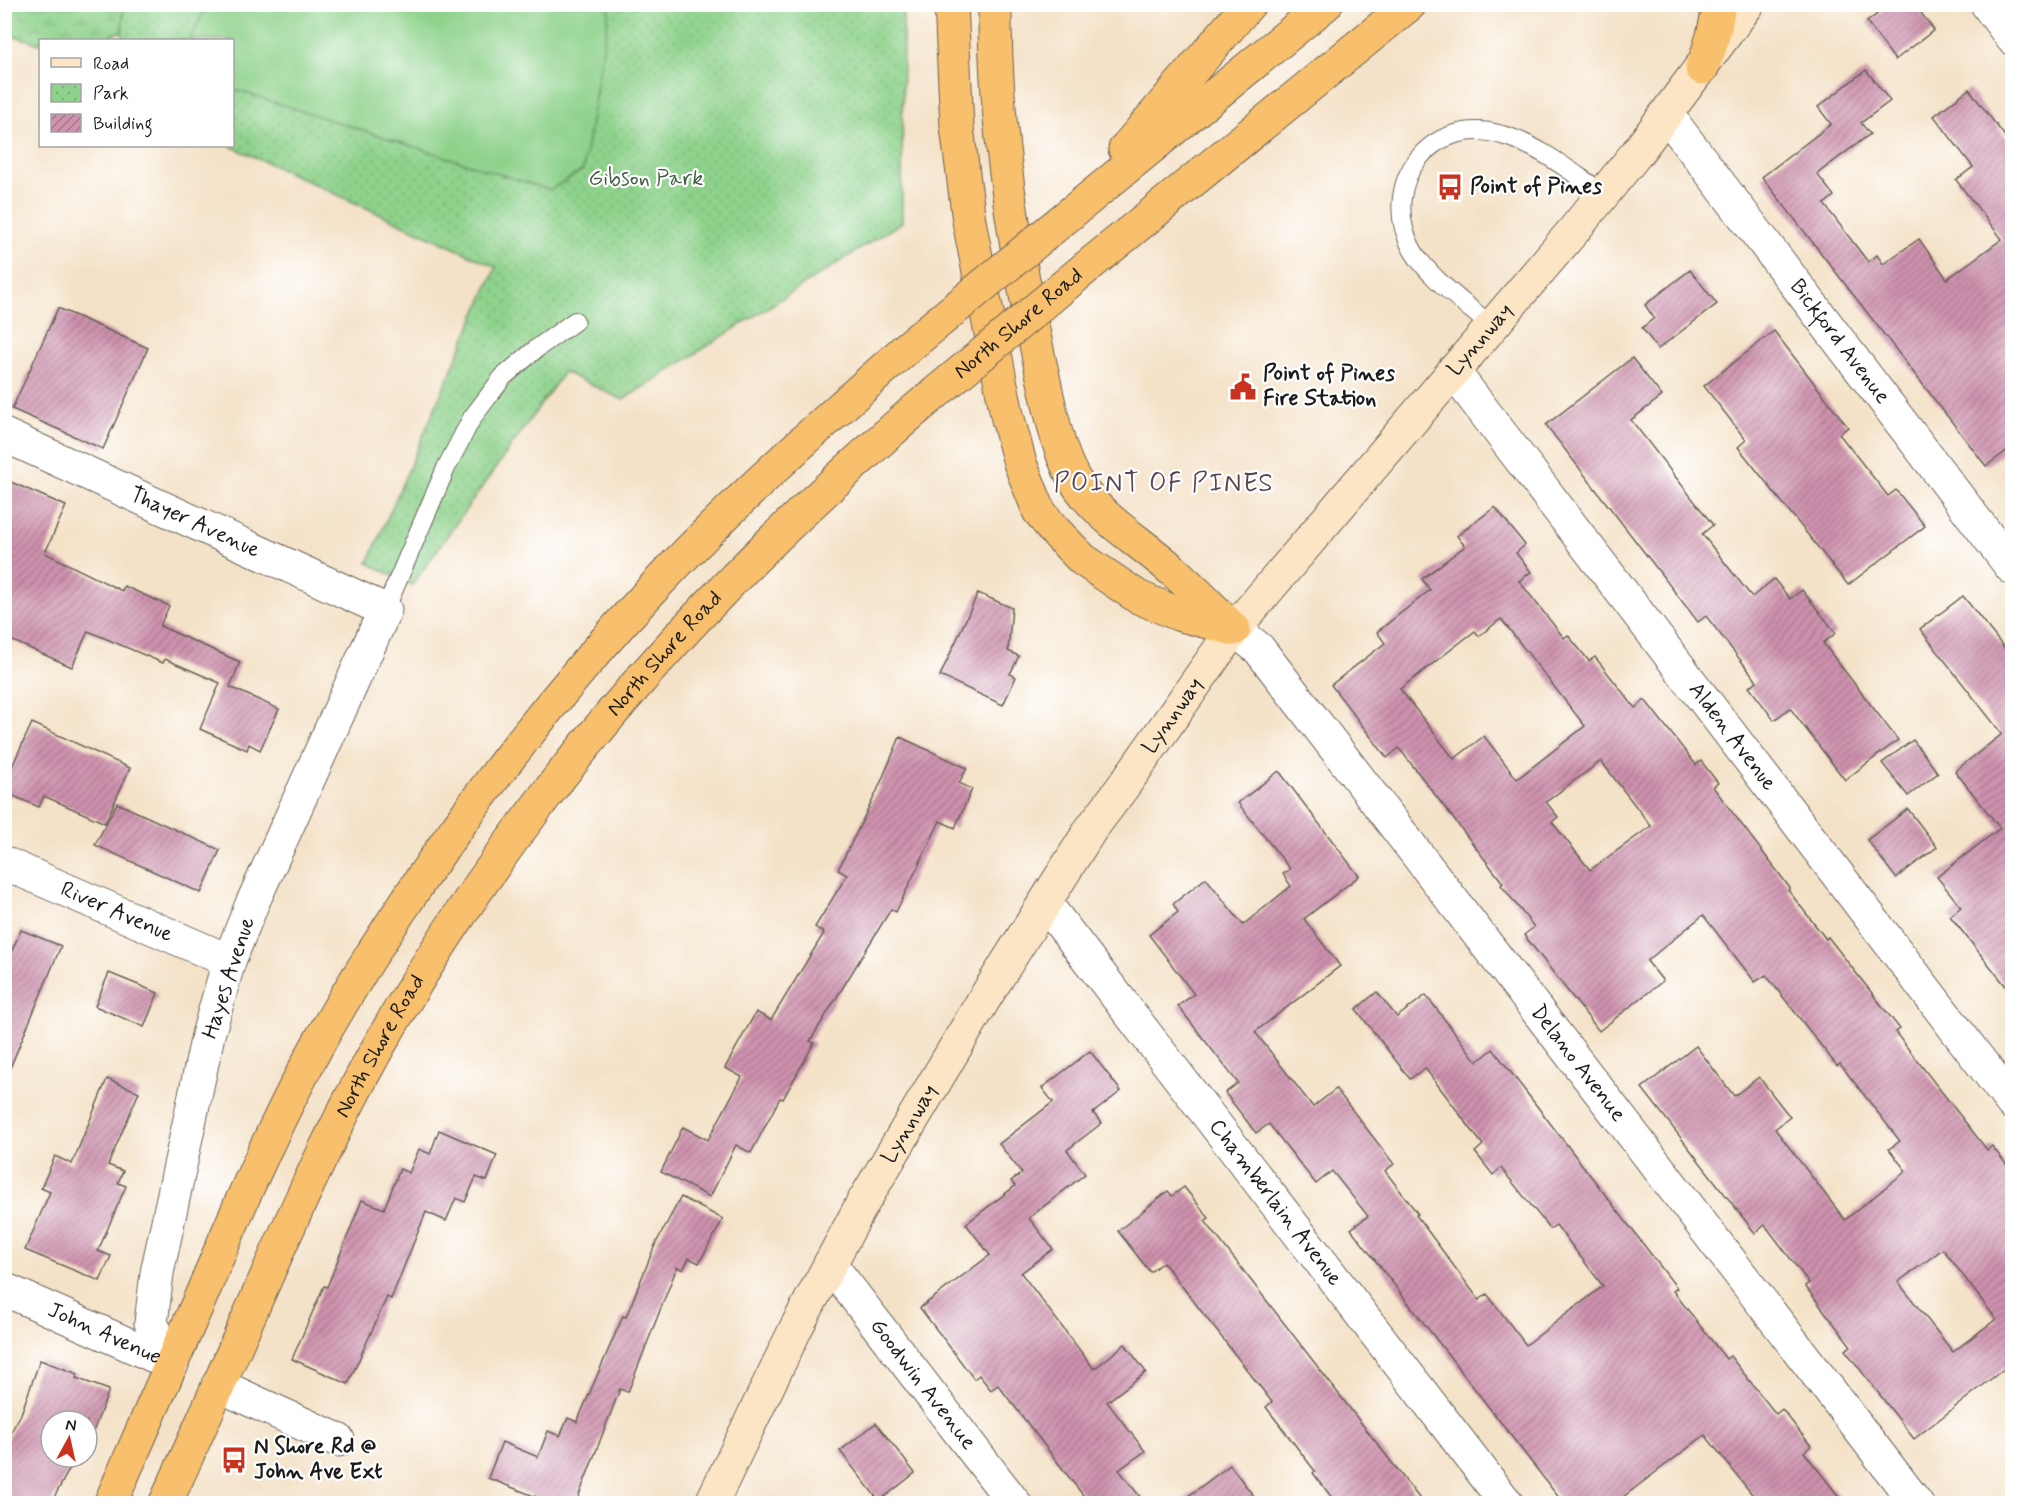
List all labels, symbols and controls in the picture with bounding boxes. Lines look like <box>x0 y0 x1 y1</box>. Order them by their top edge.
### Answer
legend <box>39 39 234 147</box>
text: Road <box>93 52 129 76</box>
text: Park <box>93 82 129 106</box>
text: Building <box>93 112 153 138</box>
park label: Gibson Park <box>589 165 703 193</box>
bus stop icon: Point of Pines <box>1435 172 1465 202</box>
place label: Point of Pines <box>1470 173 1602 201</box>
street label: North Shore Road <box>948 262 1089 386</box>
street label: Bickford Avenue <box>1783 274 1896 410</box>
street label: Lynnway <box>1441 298 1519 382</box>
place label: Point of Pines Fire Station <box>1263 360 1395 413</box>
public building icon: Point of Pines Fire Station <box>1228 372 1258 402</box>
district label: POINT OF PINES <box>1054 467 1274 501</box>
street label: Thayer Avenue <box>125 481 264 565</box>
street label: North Shore Road <box>601 585 729 722</box>
street label: Lynnway <box>1136 672 1209 760</box>
street label: Alden Avenue <box>1682 677 1783 797</box>
street label: River Avenue <box>56 875 177 949</box>
street label: Hayes Avenue <box>196 913 262 1043</box>
street label: North Shore Road <box>329 970 432 1123</box>
street label: Delano Avenue <box>1524 999 1632 1128</box>
street label: Lynnway <box>875 1079 944 1169</box>
street label: Chamberlain Avenue <box>1202 1114 1348 1292</box>
street label: John Avenue <box>43 1296 166 1371</box>
street label: Goodwin Avenue <box>863 1313 982 1456</box>
north arrow <box>39 1409 99 1469</box>
text: N <box>64 1414 78 1437</box>
place label: N Shore Rd @ John Ave Ext <box>254 1433 383 1486</box>
bus stop icon: N Shore Rd @ John Ave Ext <box>219 1445 249 1475</box>

